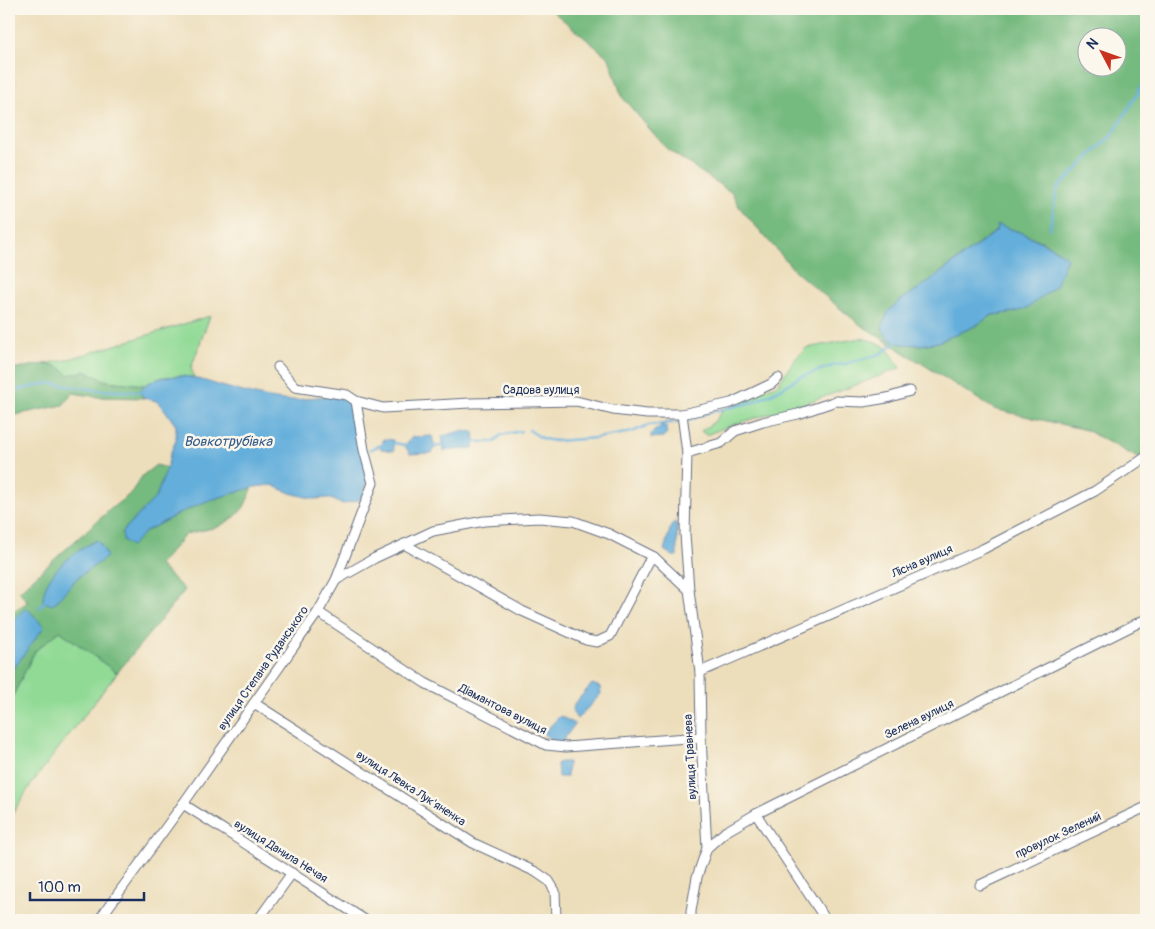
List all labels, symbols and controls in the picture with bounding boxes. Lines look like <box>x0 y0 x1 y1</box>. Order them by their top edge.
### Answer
north arrow <box>1078 28 1128 78</box>
text: N <box>1083 35 1102 53</box>
street label: Садова вулиця <box>503 383 580 398</box>
water label: Вовкотрубівка <box>184 433 273 450</box>
street label: Лісна вулиця <box>888 541 955 582</box>
street label: вулиця Степана Руданського <box>215 603 312 733</box>
street label: Діамантова вулиця <box>455 680 550 738</box>
street label: Зелена вулиця <box>882 696 957 743</box>
street label: вулиця Травнева <box>681 713 700 800</box>
street label: вулиця Левка Лук'яненка <box>353 747 469 830</box>
street label: провулок Зелений <box>1013 809 1104 862</box>
street label: вулиця Данила Нечая <box>231 816 331 887</box>
scale bar <box>30 869 144 901</box>
text: 100 m <box>38 878 81 897</box>

